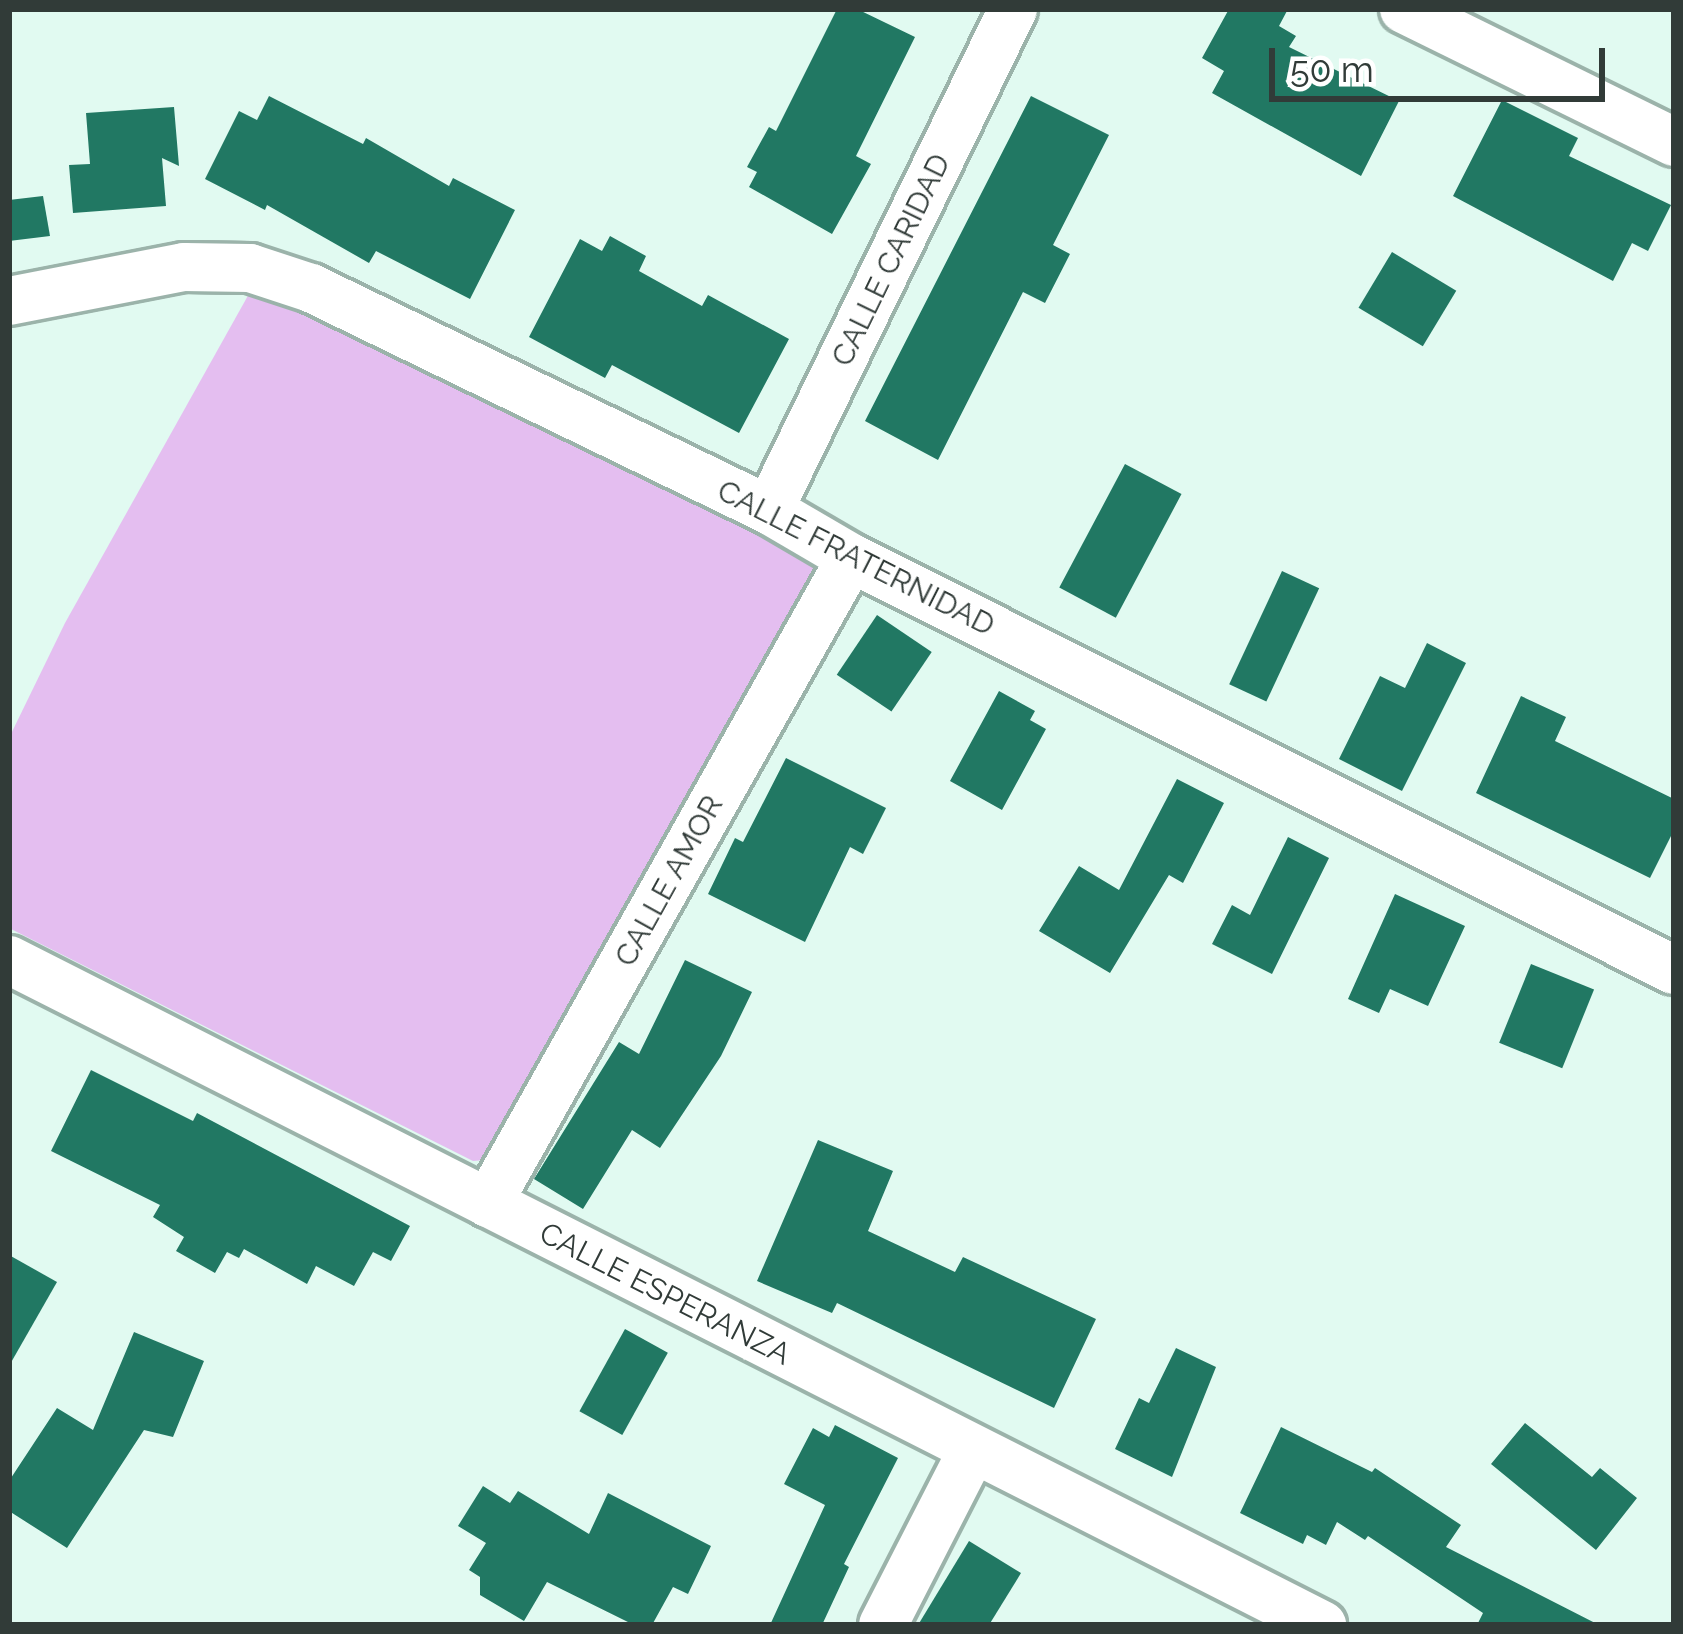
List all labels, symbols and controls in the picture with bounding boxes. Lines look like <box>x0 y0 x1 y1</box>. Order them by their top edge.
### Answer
scale bar <box>1275 24 1611 98</box>
text: 50 m <box>1290 48 1374 90</box>
street label: CALLE CARIDAD <box>824 148 958 372</box>
street label: CALLE FRATERNIDAD <box>711 472 1001 644</box>
street label: CALLE AMOR <box>607 789 731 973</box>
street label: CALLE ESPERANZA <box>534 1215 796 1373</box>

